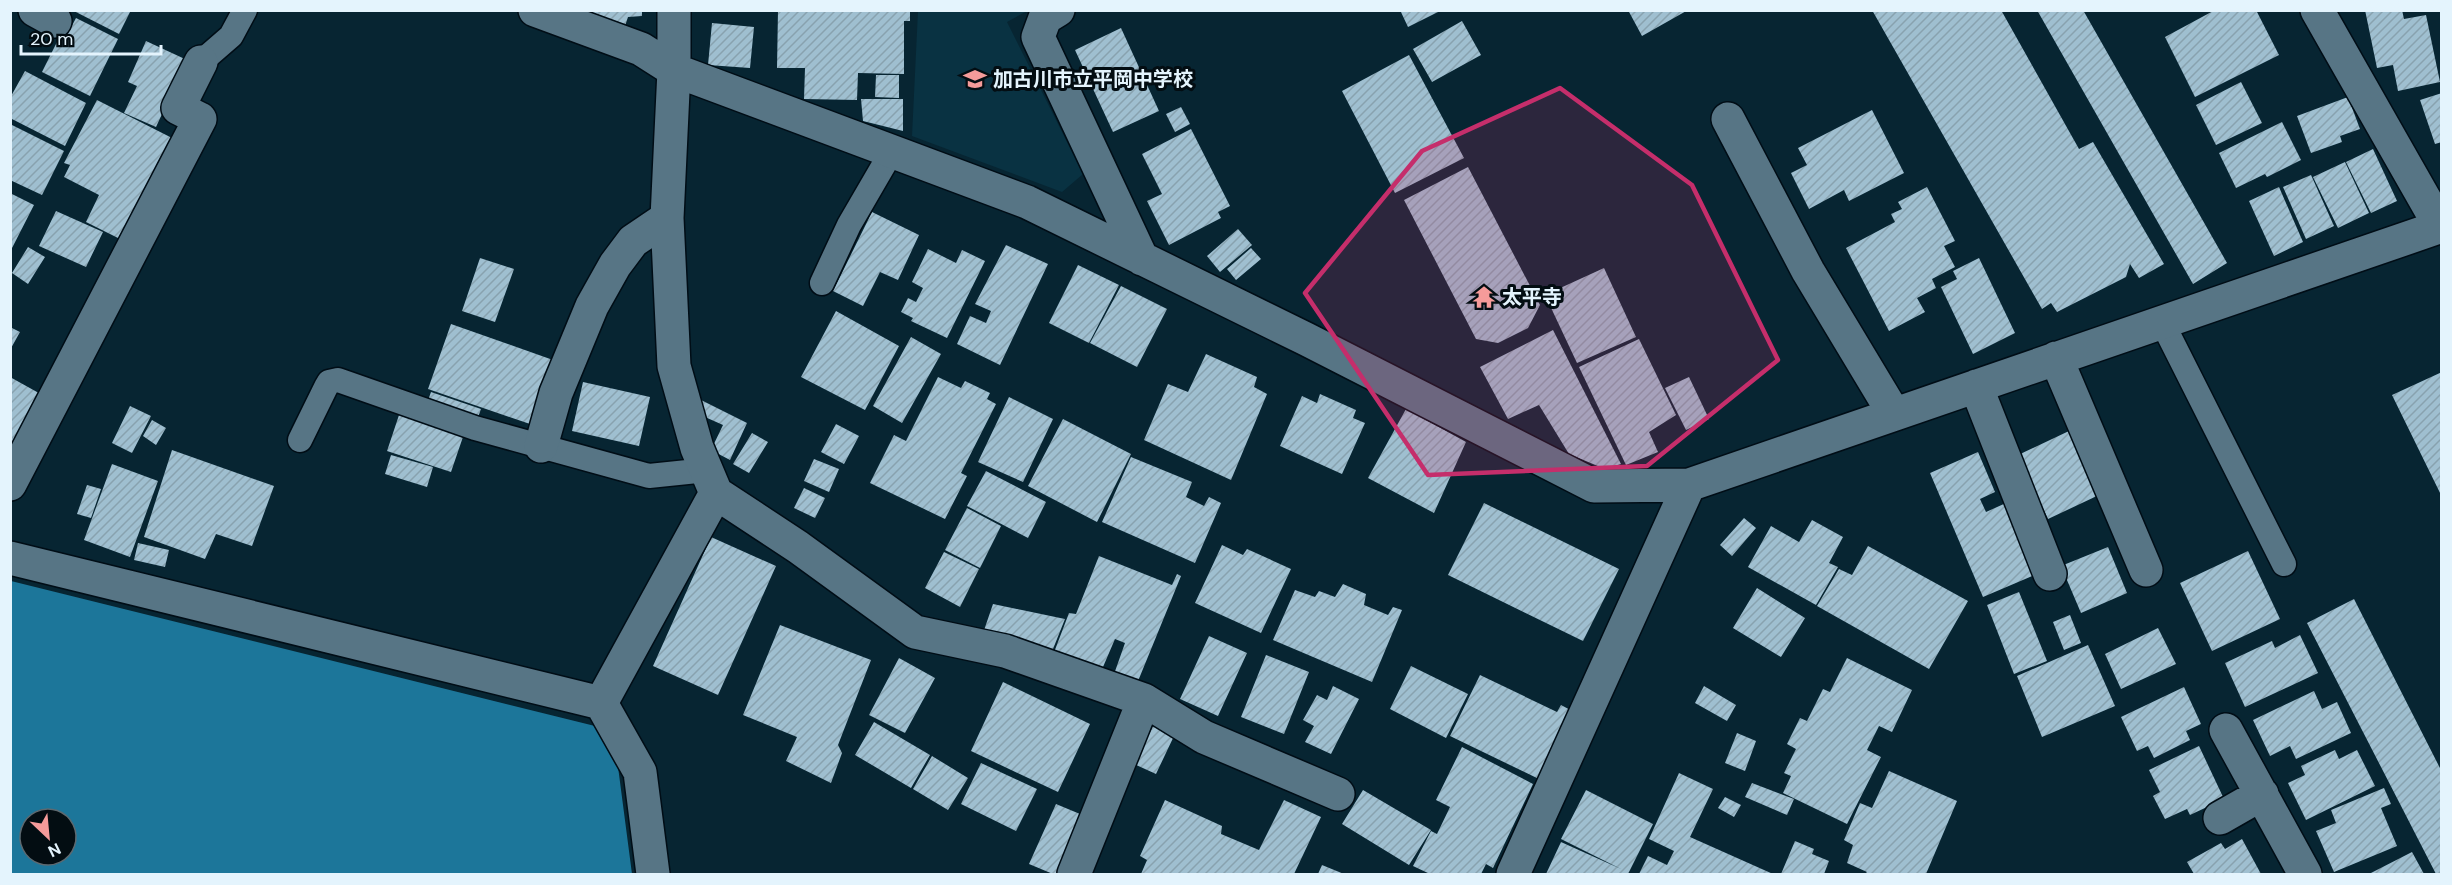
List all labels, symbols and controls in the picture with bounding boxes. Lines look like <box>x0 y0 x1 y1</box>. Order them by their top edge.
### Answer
scale bar <box>21 18 160 56</box>
text: 20 m <box>30 27 73 51</box>
school or university icon: 加古川市立平岡中学校 <box>962 66 988 92</box>
place label: 加古川市立平岡中学校 <box>993 66 1193 92</box>
temple icon: 太平寺 <box>1471 284 1497 310</box>
place label: 太平寺 <box>1502 284 1562 310</box>
north arrow <box>18 807 78 867</box>
text: N <box>45 838 64 862</box>

